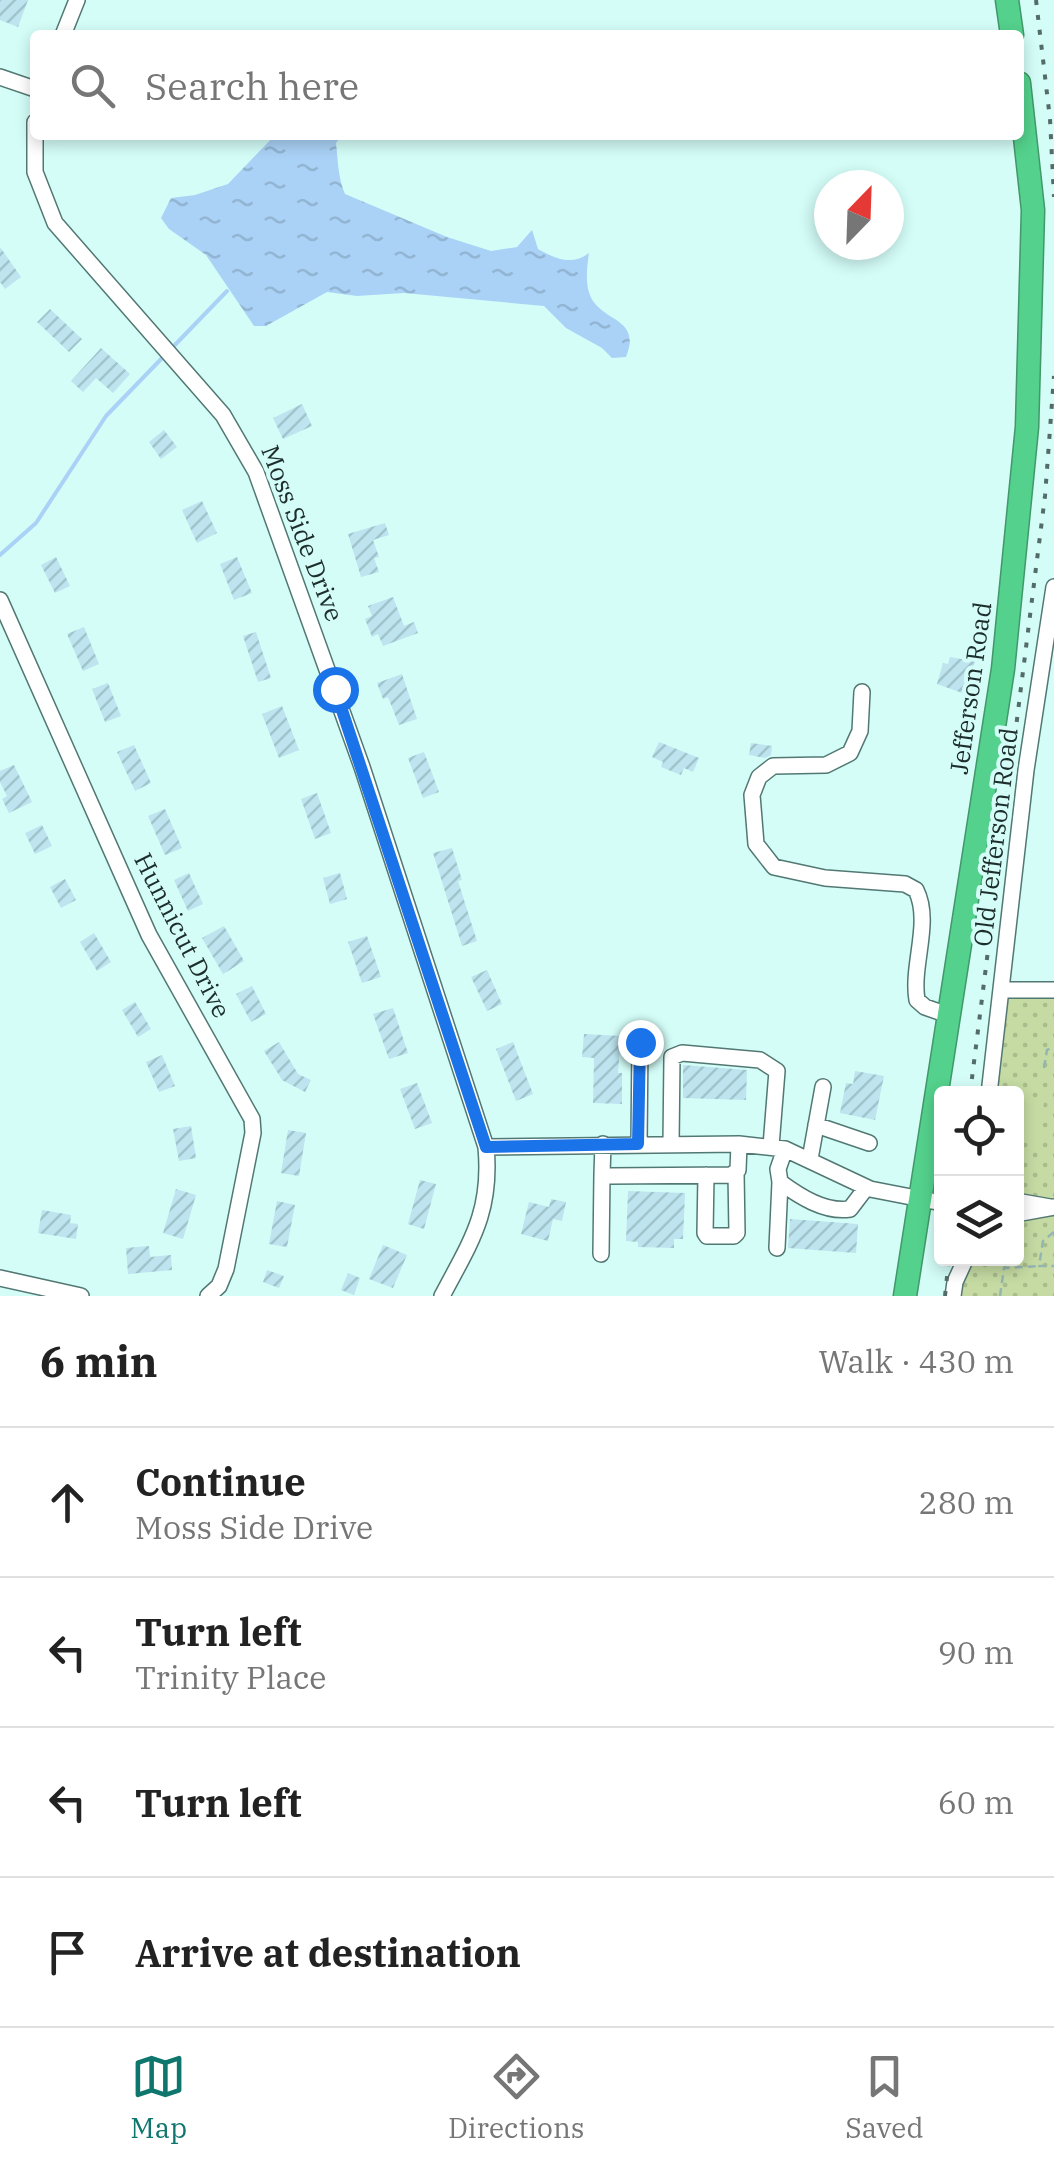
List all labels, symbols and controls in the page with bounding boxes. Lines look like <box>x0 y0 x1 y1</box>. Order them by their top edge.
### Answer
search box <box>30 30 1024 140</box>
icon: search <box>65 58 120 113</box>
text: Search here <box>145 61 359 110</box>
north arrow <box>814 170 904 260</box>
street label: Moss Side Drive <box>254 440 352 626</box>
street label: Jefferson Road <box>942 600 998 776</box>
route start <box>313 667 359 713</box>
street label: Old Jefferson Road <box>965 726 1025 948</box>
street label: Hunnicut Drive <box>127 847 239 1023</box>
route end <box>618 1020 664 1066</box>
map controls <box>934 1086 1024 1266</box>
button: locate <box>934 1086 1024 1176</box>
button: layers <box>934 1176 1024 1266</box>
text: 6 min <box>40 1334 158 1389</box>
text: Walk · 430 m <box>818 1340 1014 1382</box>
text: Continue <box>135 1457 306 1506</box>
icon: ahead <box>40 1475 95 1530</box>
text: 280 m <box>918 1481 1014 1523</box>
text: Moss Side Drive <box>135 1506 373 1548</box>
text: Turn left <box>135 1607 302 1656</box>
icon: left <box>40 1625 95 1680</box>
text: 90 m <box>938 1631 1014 1673</box>
text: Trinity Place <box>135 1656 326 1698</box>
icon: left <box>40 1775 95 1830</box>
text: Turn left <box>135 1778 302 1827</box>
text: 60 m <box>938 1781 1014 1823</box>
icon: arrive <box>40 1925 95 1980</box>
text: Arrive at destination <box>135 1928 521 1977</box>
tab: Map <box>130 2049 187 2146</box>
tab: Directions <box>448 2049 584 2146</box>
tab: Saved <box>845 2049 924 2146</box>

